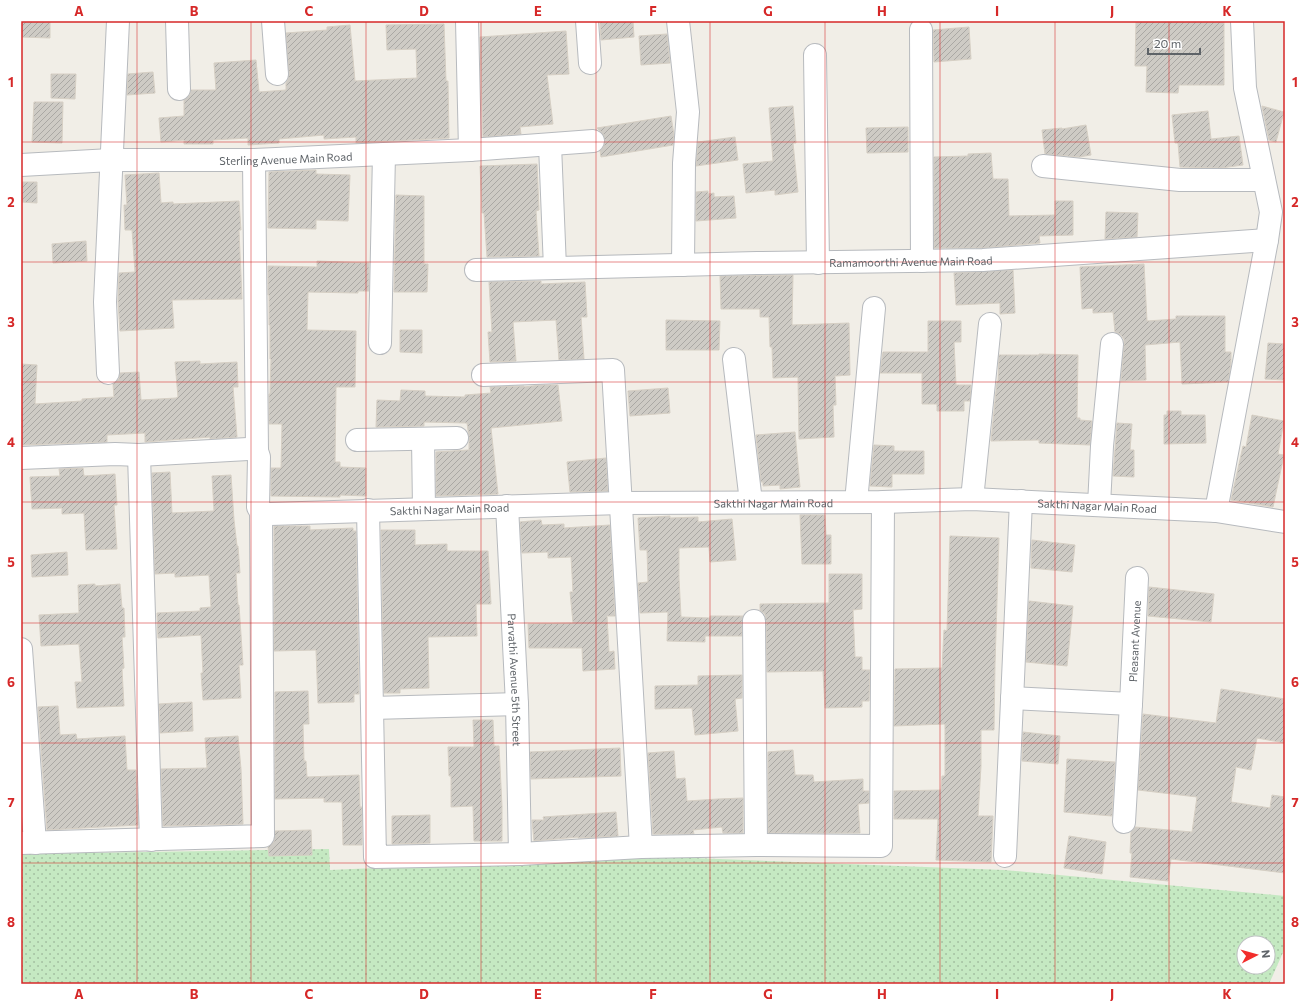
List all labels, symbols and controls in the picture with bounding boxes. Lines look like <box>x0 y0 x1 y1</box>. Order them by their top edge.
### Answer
text: A <box>74 3 84 19</box>
text: B <box>190 3 199 19</box>
text: C <box>305 3 314 19</box>
text: D <box>419 3 429 19</box>
text: E <box>534 3 542 19</box>
text: F <box>649 3 657 19</box>
text: G <box>763 3 773 19</box>
text: H <box>877 3 887 19</box>
text: I <box>995 3 999 19</box>
text: J <box>1110 3 1114 19</box>
text: K <box>1222 3 1232 19</box>
scale bar <box>1148 30 1200 56</box>
text: 20 m <box>1154 36 1181 50</box>
text: 1 <box>8 74 14 90</box>
text: 1 <box>1292 74 1298 90</box>
street label: Sterling Avenue Main Road <box>219 149 353 167</box>
text: 2 <box>7 194 15 210</box>
text: 2 <box>1291 194 1299 210</box>
street label: Ramamoorthi Avenue Main Road <box>829 253 993 269</box>
text: 3 <box>7 314 15 330</box>
text: 3 <box>1291 314 1299 330</box>
text: 4 <box>7 434 15 450</box>
text: 4 <box>1291 434 1299 450</box>
street label: Sakthi Nagar Main Road <box>714 496 833 509</box>
street label: Sakthi Nagar Main Road <box>1037 496 1157 515</box>
street label: Sakthi Nagar Main Road <box>390 500 509 517</box>
text: 5 <box>7 554 15 570</box>
text: 5 <box>1291 554 1299 570</box>
street label: Pleasant Avenue <box>1126 600 1142 682</box>
street label: Parvathi Avenue 5th Street <box>506 613 524 747</box>
text: 6 <box>7 674 15 690</box>
text: 6 <box>1291 674 1299 690</box>
text: 7 <box>7 794 15 810</box>
text: 7 <box>1291 794 1299 810</box>
text: 8 <box>7 914 15 930</box>
text: 8 <box>1291 914 1299 930</box>
north arrow <box>1236 935 1276 975</box>
text: N <box>1260 949 1273 959</box>
text: A <box>74 986 84 1002</box>
text: B <box>190 986 199 1002</box>
text: C <box>305 986 314 1002</box>
text: D <box>419 986 429 1002</box>
text: E <box>534 986 542 1002</box>
text: F <box>649 986 657 1002</box>
text: G <box>763 986 773 1002</box>
text: H <box>877 986 887 1002</box>
text: I <box>995 986 999 1002</box>
text: J <box>1110 986 1114 1002</box>
text: K <box>1222 986 1232 1002</box>

